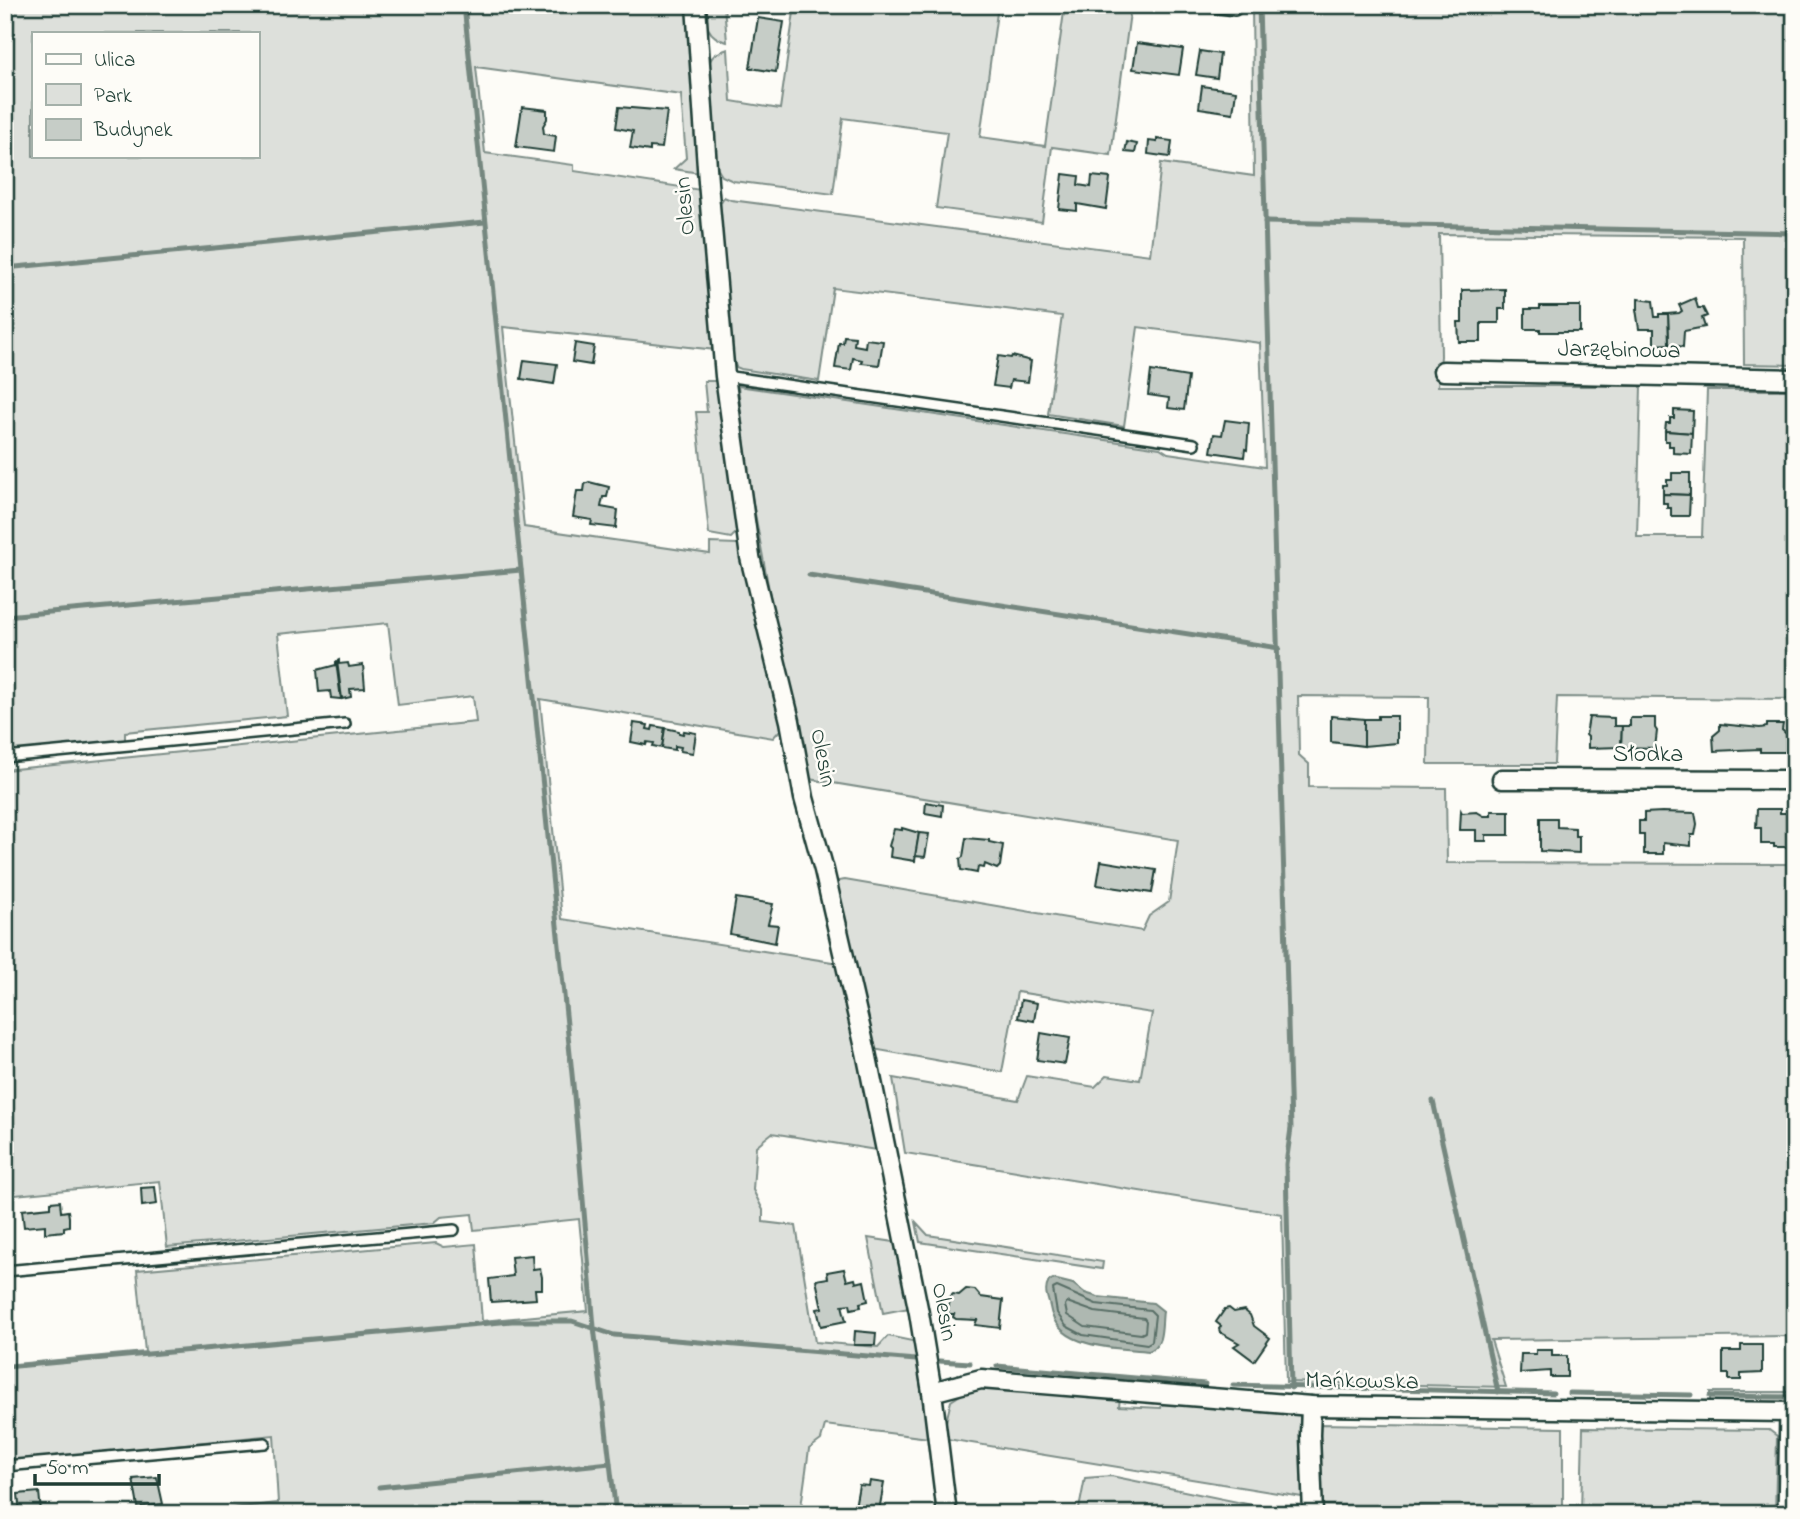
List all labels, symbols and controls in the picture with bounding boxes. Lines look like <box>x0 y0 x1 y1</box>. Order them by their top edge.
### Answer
legend <box>32 32 259 158</box>
text: Ulica <box>94 46 135 76</box>
text: Park <box>94 82 133 112</box>
text: Budynek <box>93 116 173 148</box>
street label: Olesin <box>666 175 706 237</box>
street label: Jarzębinowa <box>1557 332 1681 370</box>
street label: Olesin <box>799 726 845 790</box>
street label: Słodka <box>1613 738 1683 773</box>
street label: Olesin <box>921 1280 965 1344</box>
street label: Mańkowska <box>1305 1364 1419 1400</box>
scale bar <box>35 1442 159 1486</box>
text: 50 m <box>46 1454 89 1484</box>

